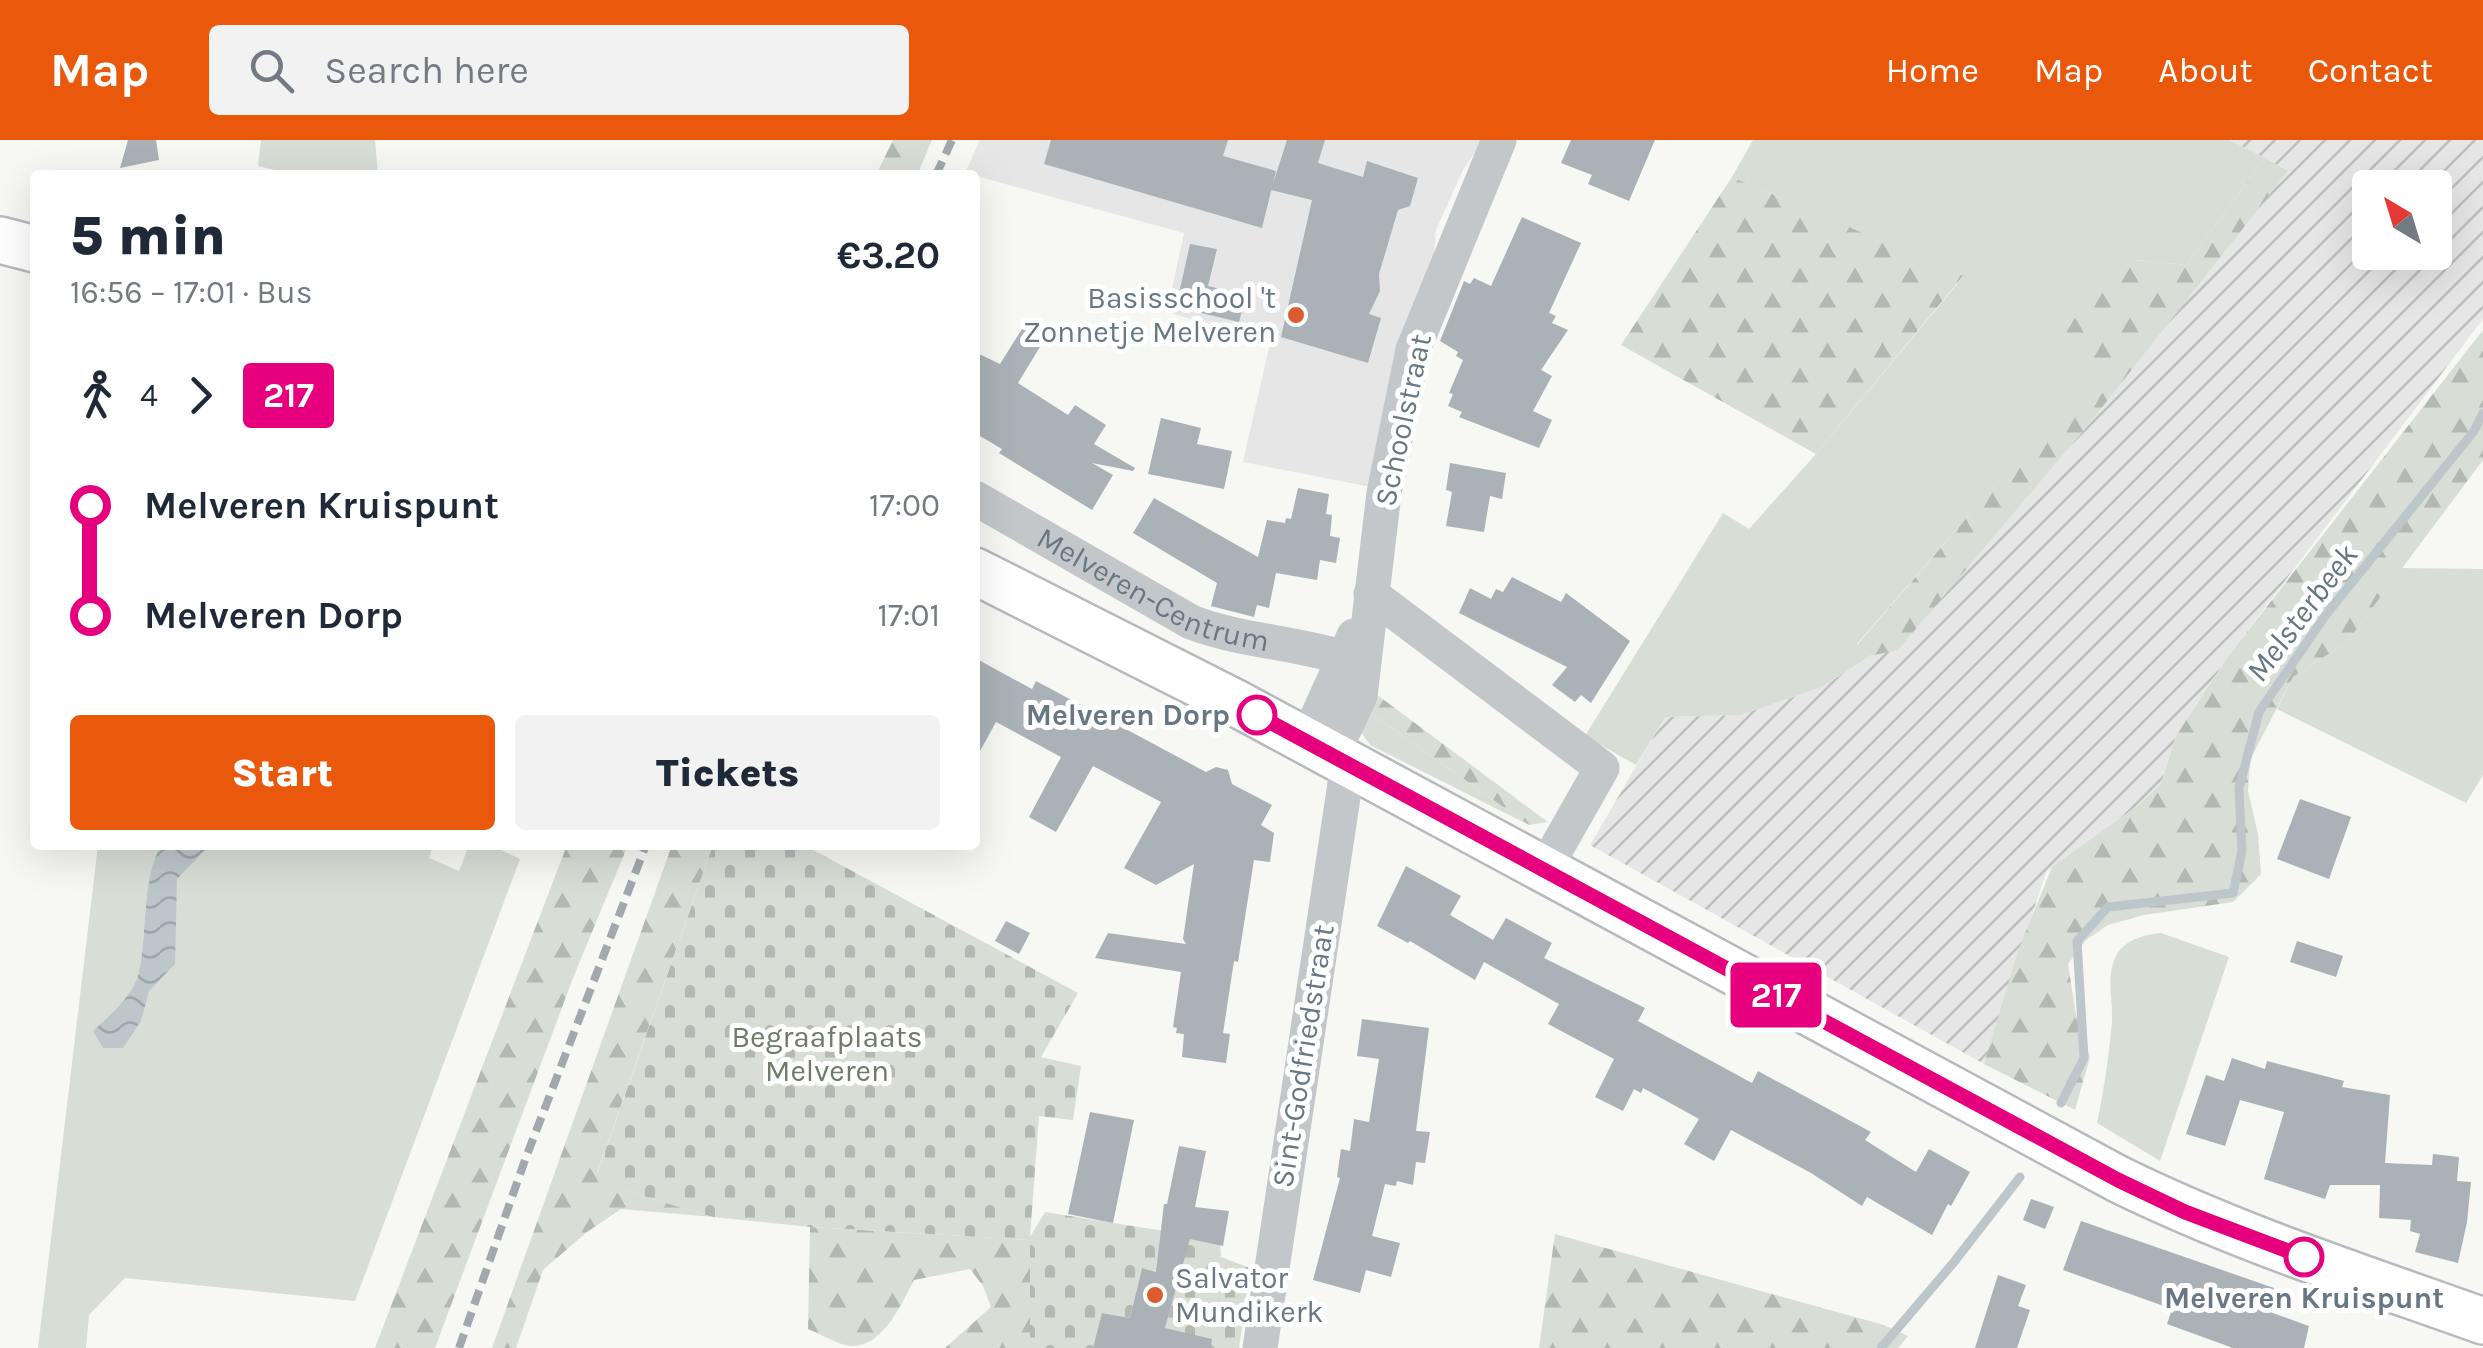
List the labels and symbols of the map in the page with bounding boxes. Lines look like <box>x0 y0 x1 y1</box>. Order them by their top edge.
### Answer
north arrow <box>2352 170 2452 270</box>
place label: Basisschool 't Zonnetje Melveren <box>1023 280 1276 350</box>
marker: Basisschool 't Zonnetje Melveren <box>1285 304 1307 326</box>
street label: Schoolstraat <box>1367 331 1439 509</box>
street label: Melveren-Centrum <box>1031 520 1272 659</box>
water label: Melsterbeek <box>2239 537 2366 689</box>
marker: Melveren Dorp <box>1238 696 1276 734</box>
place label: Melveren Dorp <box>1026 697 1230 733</box>
street label: Sint-Godfriedstraat <box>1264 922 1342 1190</box>
line badge: 217 <box>1718 962 1834 1028</box>
park label: Begraafplaats Melveren <box>731 1019 923 1089</box>
marker: Melveren Kruispunt <box>2285 1238 2323 1276</box>
place label: Salvator Mundikerk <box>1175 1260 1323 1330</box>
place label: Melveren Kruispunt <box>2164 1280 2444 1316</box>
marker: Salvator Mundikerk <box>1144 1284 1166 1306</box>

